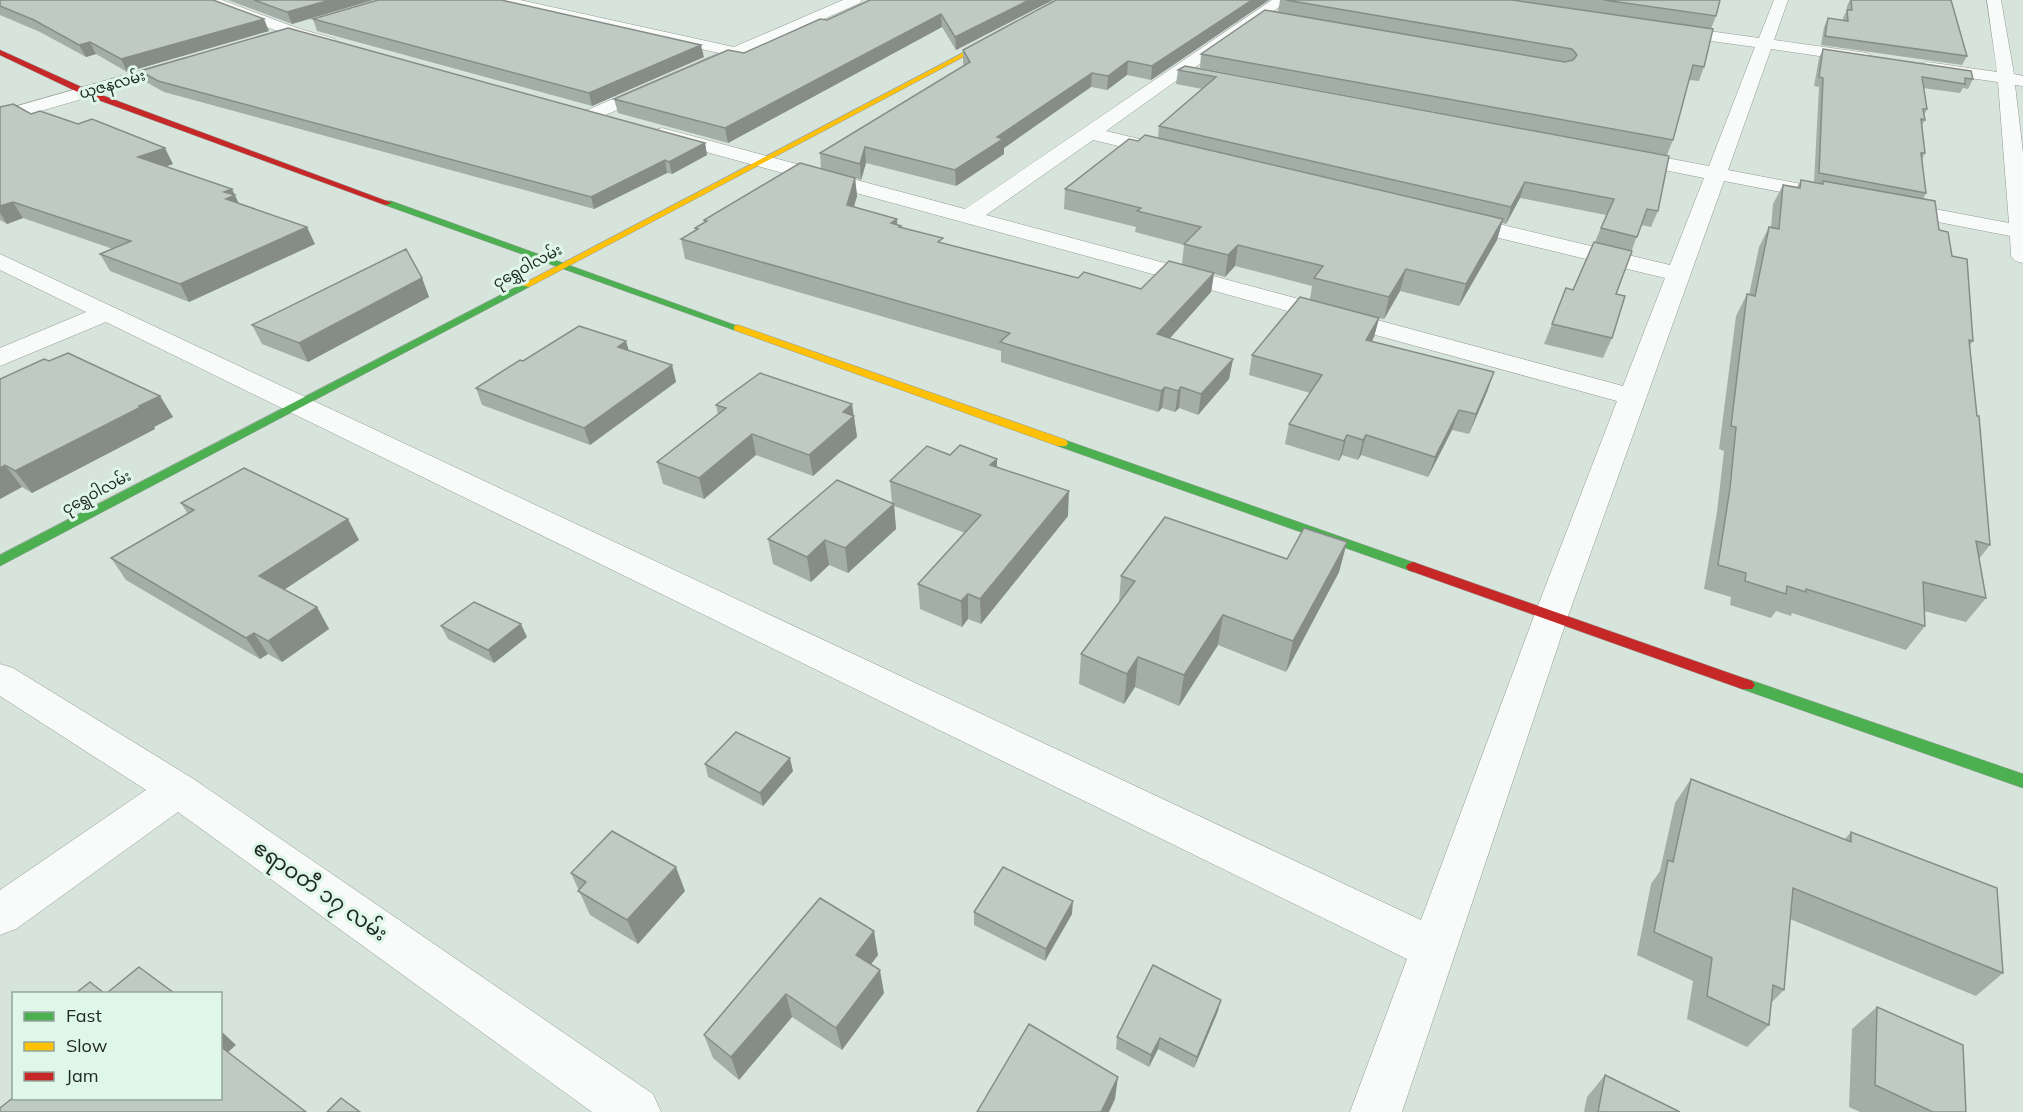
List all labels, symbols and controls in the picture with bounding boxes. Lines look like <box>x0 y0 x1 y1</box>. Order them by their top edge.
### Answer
street label: ယုဇနလမ်း <box>77 66 148 105</box>
street label: ငုရွှေဝါလမ်း <box>489 240 566 295</box>
street label: ငုရွှေဝါလမ်း <box>58 466 135 521</box>
street label: ဧရာဝတီ ၁၇ လမ်း <box>246 832 394 950</box>
legend <box>12 992 222 1100</box>
text: Fast <box>66 1004 102 1027</box>
text: Slow <box>66 1034 108 1057</box>
text: Jam <box>66 1064 99 1087</box>

